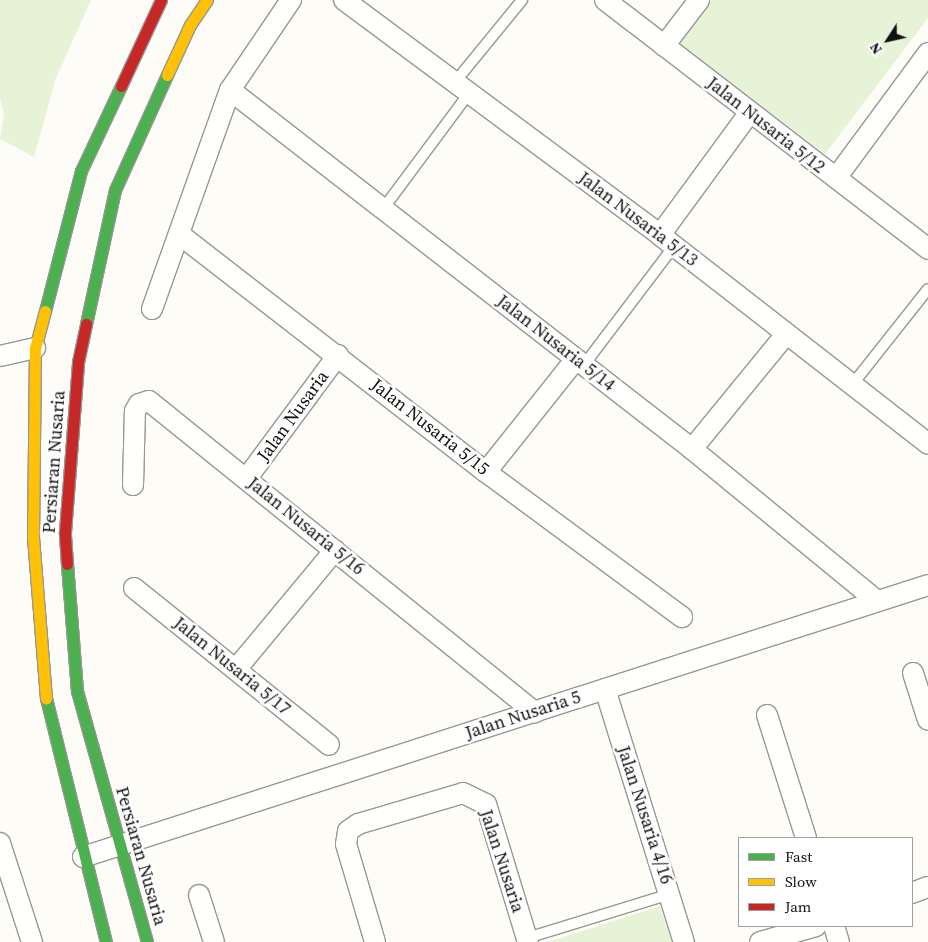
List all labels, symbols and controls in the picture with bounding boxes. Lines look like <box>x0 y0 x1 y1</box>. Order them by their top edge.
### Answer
north arrow <box>863 15 913 65</box>
text: N <box>865 39 887 59</box>
street label: Jalan Nusaria 5/12 <box>703 72 829 178</box>
street label: Jalan Nusaria 5/13 <box>574 167 702 271</box>
street label: Jalan Nusaria 5/14 <box>493 290 619 396</box>
street label: Jalan Nusaria <box>253 366 333 466</box>
street label: Jalan Nusaria 5/15 <box>367 374 493 480</box>
street label: Persiaran Nusaria <box>38 390 70 534</box>
street label: Jalan Nusaria 5/16 <box>243 472 369 580</box>
street label: Jalan Nusaria 5/17 <box>169 612 295 720</box>
street label: Jalan Nusaria 5 <box>462 686 584 744</box>
street label: Jalan Nusaria 4/16 <box>612 743 678 887</box>
street label: Persiaran Nusaria <box>111 784 171 928</box>
street label: Jalan Nusaria <box>475 807 529 915</box>
legend <box>738 837 913 927</box>
text: Fast <box>785 846 812 867</box>
text: Slow <box>785 871 817 892</box>
text: Jam <box>785 896 811 917</box>

